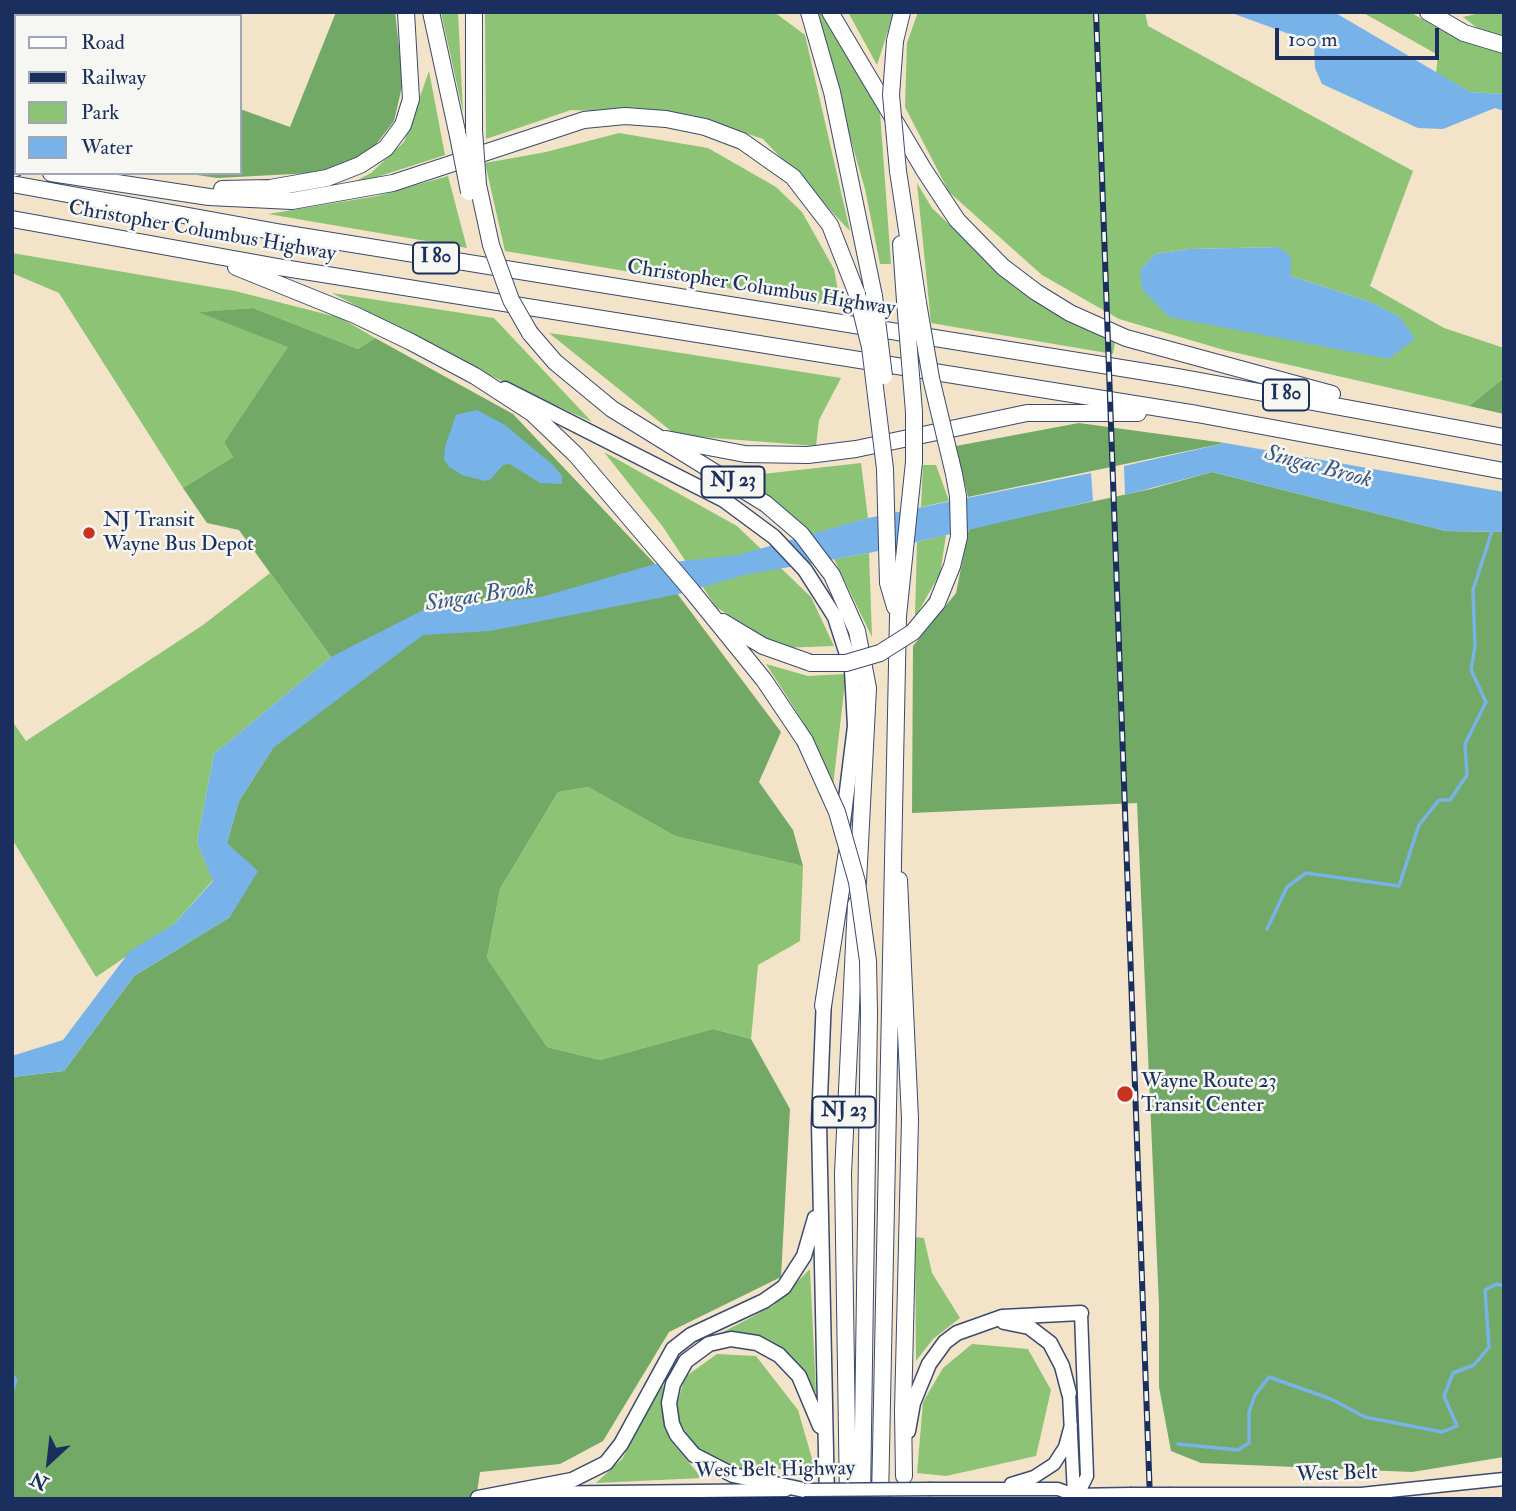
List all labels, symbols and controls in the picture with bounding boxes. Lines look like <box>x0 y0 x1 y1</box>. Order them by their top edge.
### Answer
legend <box>14 14 242 175</box>
scale bar <box>1278 14 1442 58</box>
text: 100 m <box>1288 26 1338 53</box>
text: Road <box>81 29 125 56</box>
text: Railway <box>81 64 146 91</box>
text: Park <box>81 99 119 126</box>
text: Water <box>81 134 133 161</box>
street label: Christopher Columbus Highway <box>66 196 338 268</box>
road number: I 80 <box>413 242 459 274</box>
street label: Christopher Columbus Highway <box>625 255 897 323</box>
road number: I 80 <box>1263 380 1309 410</box>
water label: Singac Brook <box>1261 440 1375 496</box>
road number: NJ 23 <box>702 467 764 498</box>
place label: NJ Transit Wayne Bus Depot <box>103 508 254 558</box>
marker: NJ Transit Wayne Bus Depot <box>81 525 97 541</box>
water label: Singac Brook <box>424 575 536 619</box>
place label: Wayne Route 23 Transit Center <box>1141 1069 1277 1119</box>
marker: Wayne Route 23 Transit Center <box>1115 1084 1135 1104</box>
road number: NJ 23 <box>812 1096 876 1128</box>
north arrow <box>14 1427 84 1497</box>
street label: West Belt Highway <box>695 1457 855 1485</box>
street label: West Belt <box>1296 1461 1378 1489</box>
text: N <box>26 1466 53 1495</box>

